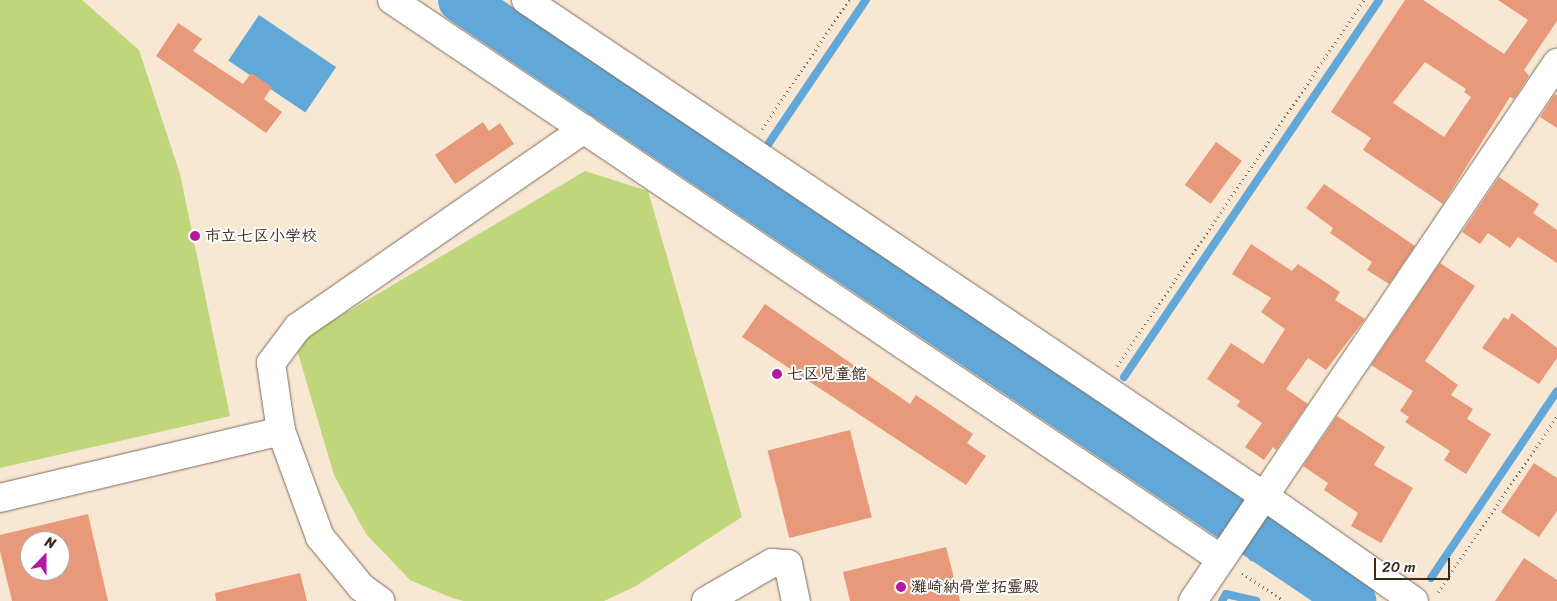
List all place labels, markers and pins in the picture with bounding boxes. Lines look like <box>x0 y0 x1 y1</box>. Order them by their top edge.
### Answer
place label: 市立七区小学校 <box>205 226 317 246</box>
marker: 市立七区小学校 <box>189 230 201 242</box>
place label: 七区児童館 <box>787 364 867 384</box>
marker: 七区児童館 <box>771 368 783 380</box>
place label: 灘崎納骨堂拓霊殿 <box>911 577 1039 597</box>
marker: 灘崎納骨堂拓霊殿 <box>895 581 907 593</box>

